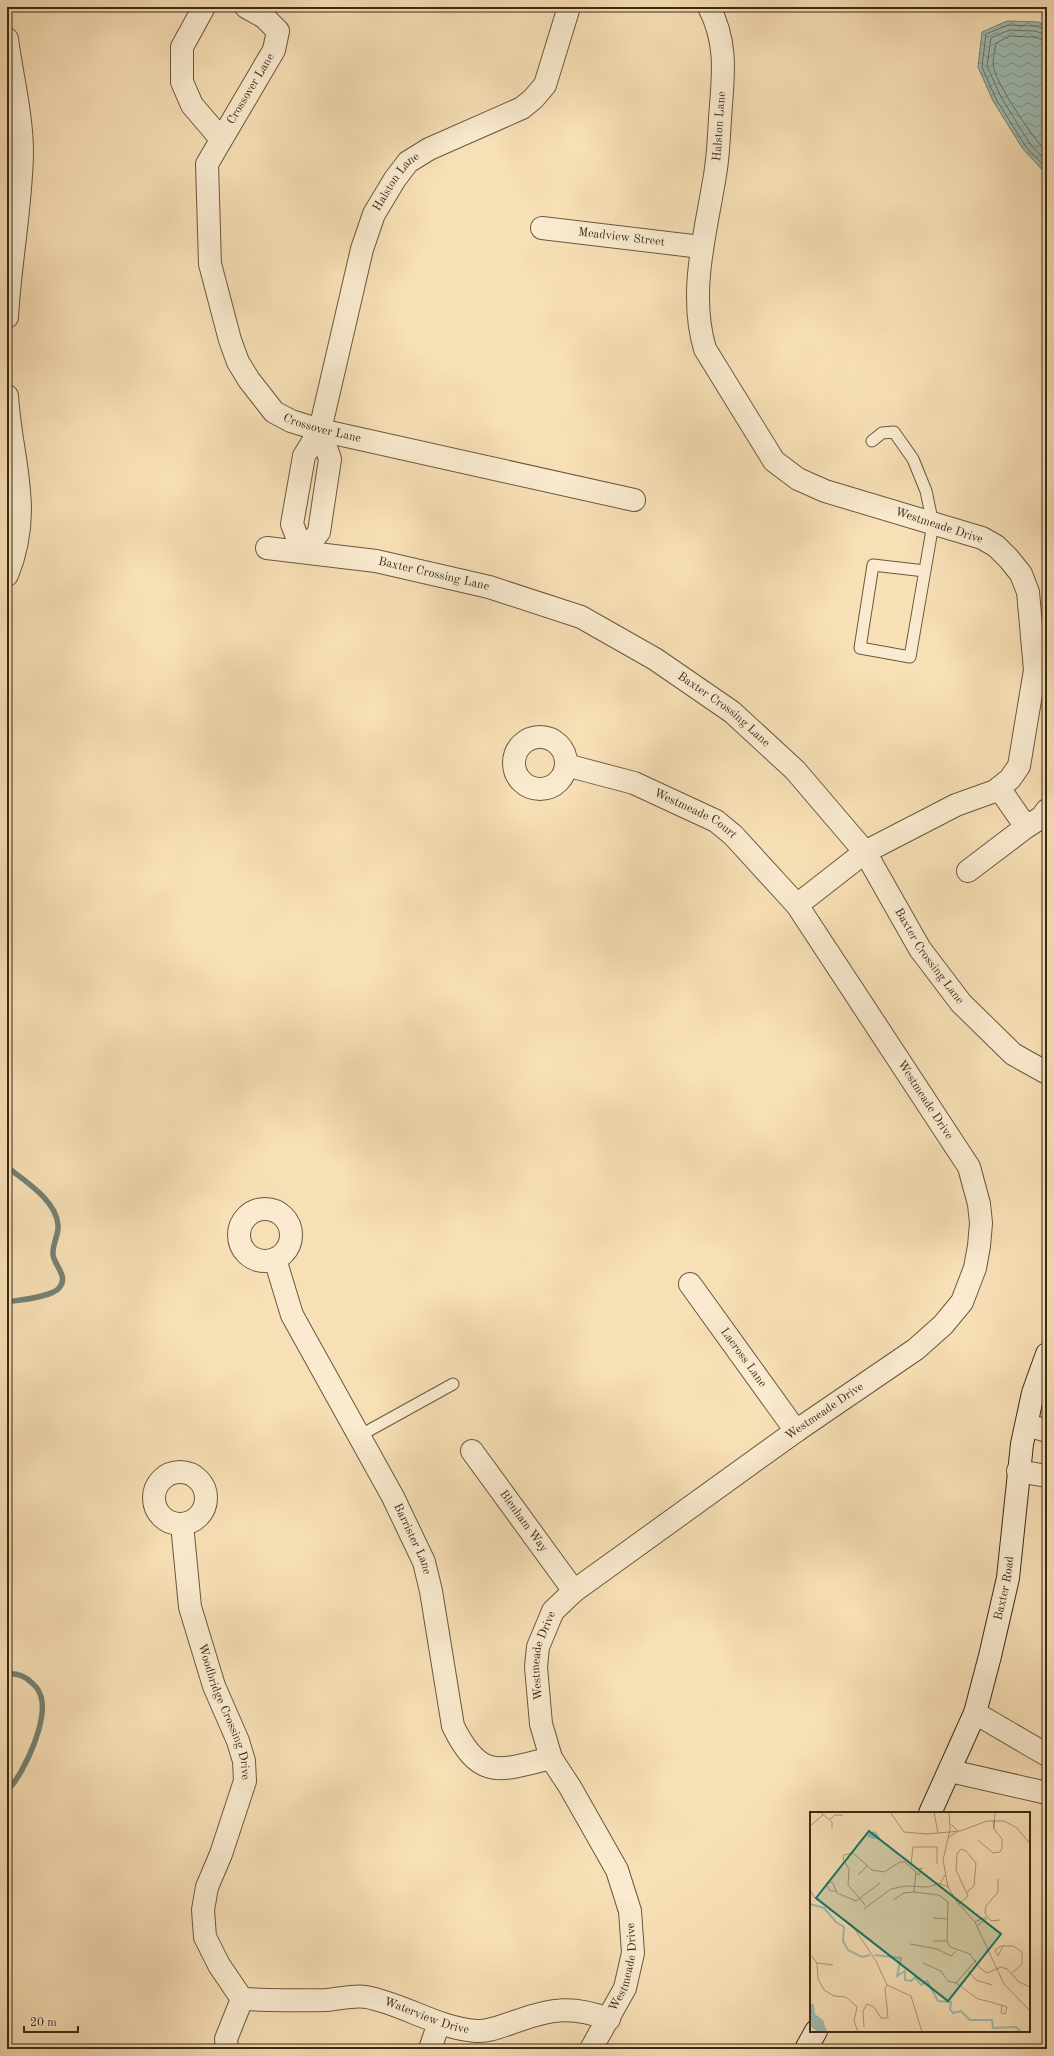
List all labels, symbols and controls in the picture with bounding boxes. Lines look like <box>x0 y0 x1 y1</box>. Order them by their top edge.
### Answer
street label: Crossover Lane <box>225 51 277 127</box>
street label: Halston Lane <box>711 90 728 162</box>
street label: Halston Lane <box>371 150 422 213</box>
street label: Meadview Street <box>577 226 666 249</box>
street label: Crossover Lane <box>281 412 363 445</box>
street label: Westmeade Drive <box>894 506 985 546</box>
street label: Baxter Crossing Lane <box>377 556 491 593</box>
street label: Baxter Crossing Lane <box>675 670 772 750</box>
street label: Westmeade Court <box>652 787 739 841</box>
street label: Baxter Crossing Lane <box>892 906 966 1007</box>
street label: Westmeade Drive <box>895 1058 955 1142</box>
street label: Lacross Lane <box>718 1326 769 1390</box>
street label: Westmeade Drive <box>783 1380 866 1442</box>
street label: Blenham Way <box>497 1488 550 1555</box>
street label: Barrister Lane <box>391 1502 433 1576</box>
street label: Baxter Road <box>992 1556 1016 1622</box>
street label: Westmeade Drive <box>530 1609 558 1701</box>
street label: Woodbridge Crossing Drive <box>196 1642 251 1781</box>
inset map <box>810 1812 1030 2032</box>
street label: Westmeade Drive <box>607 1922 639 2013</box>
street label: Waterview Drive <box>383 1996 470 2036</box>
scale bar <box>24 2008 78 2034</box>
text: 20 m <box>30 2017 57 2029</box>

